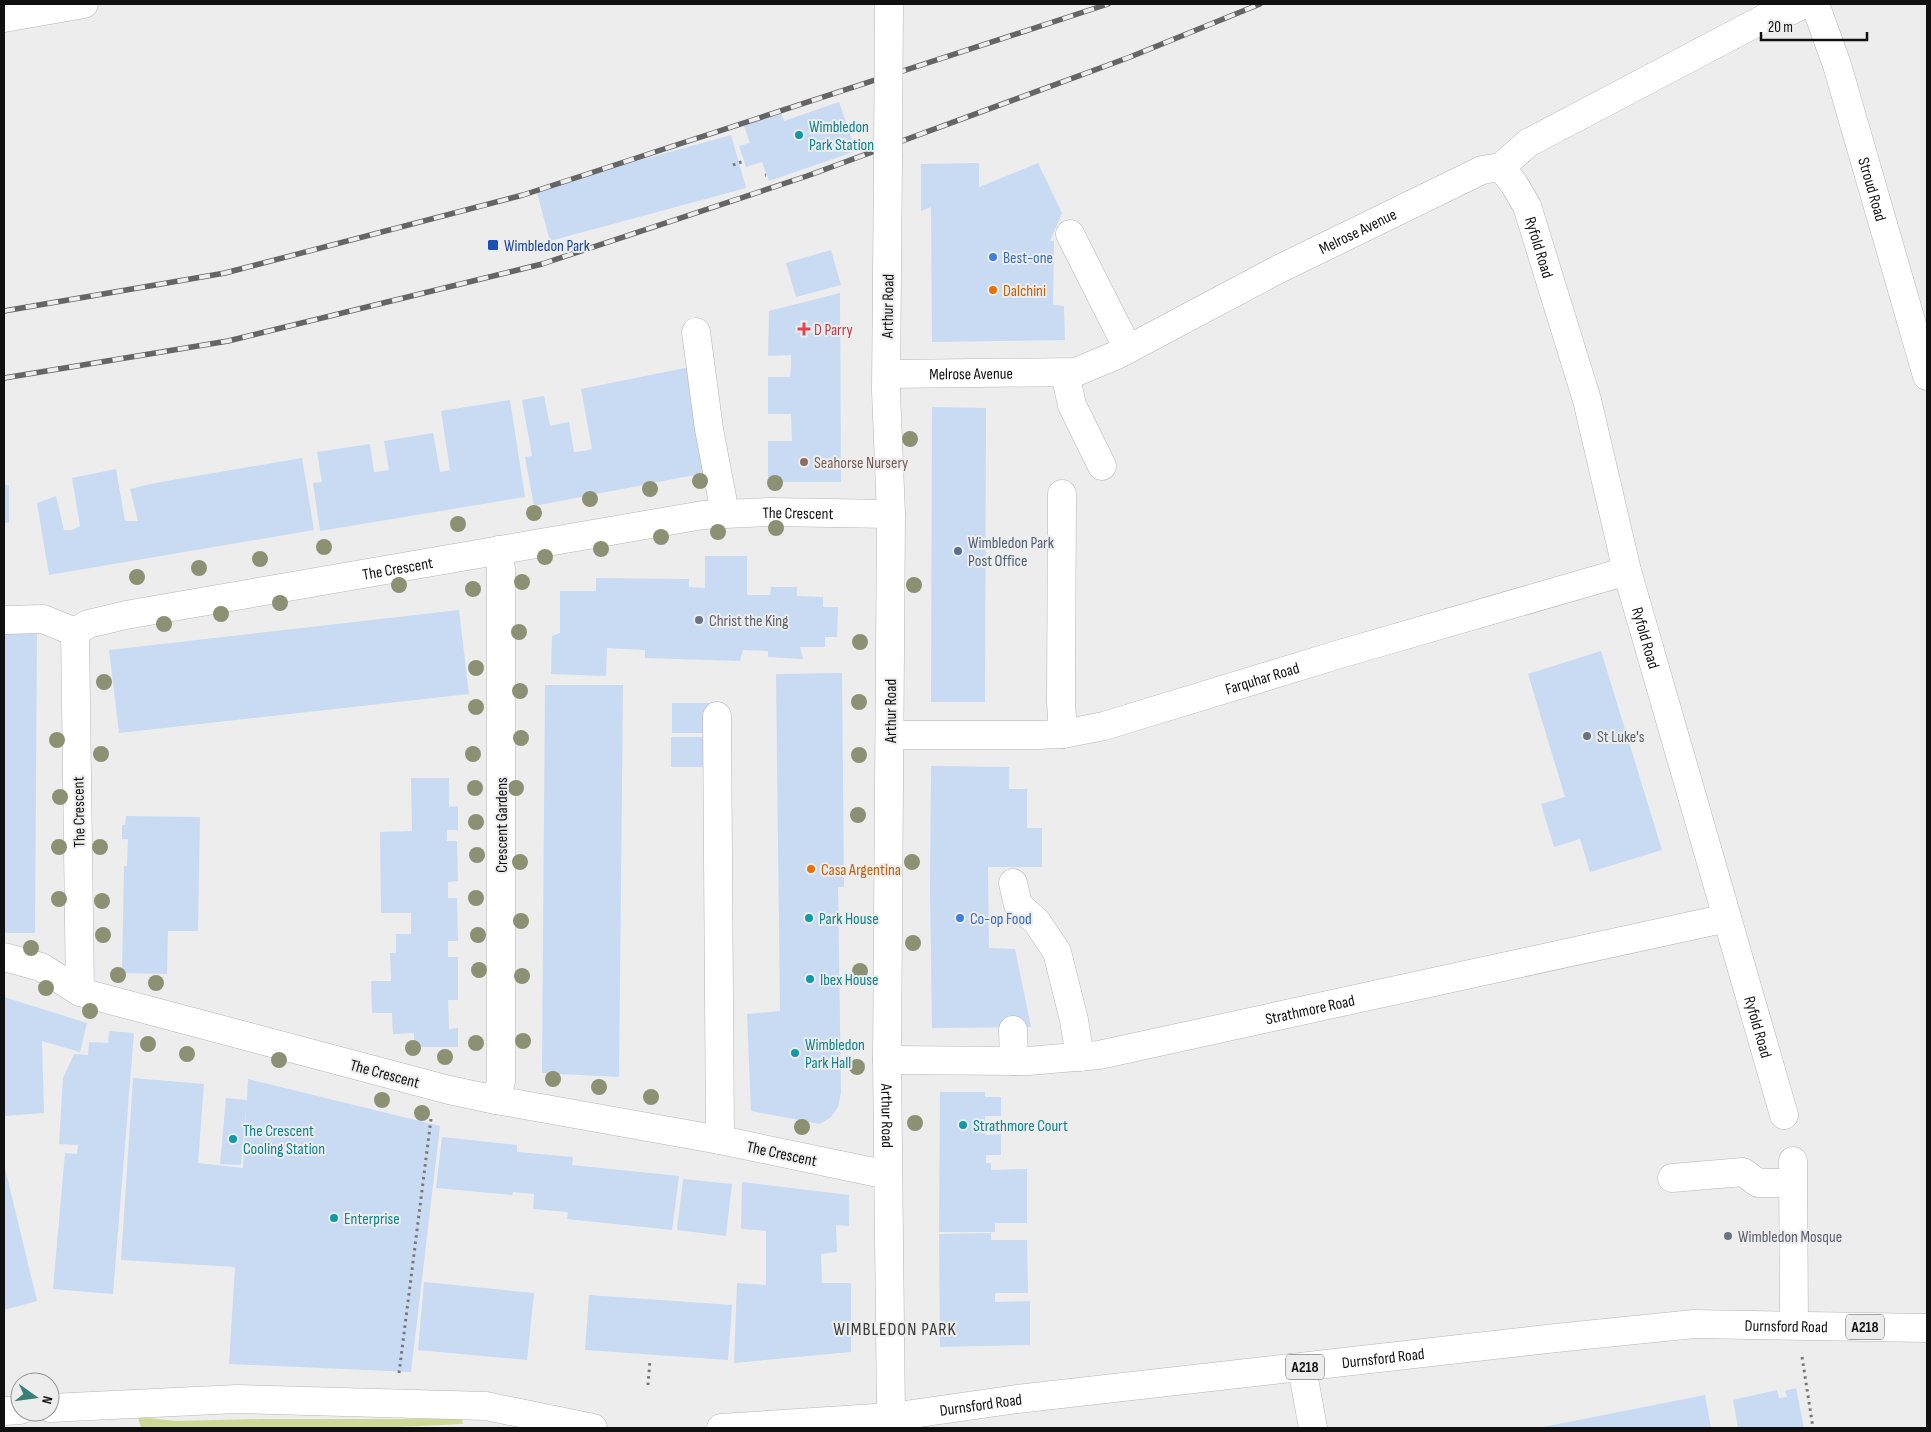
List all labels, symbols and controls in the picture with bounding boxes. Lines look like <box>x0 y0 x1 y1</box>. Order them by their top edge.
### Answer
scale bar <box>1761 10 1867 42</box>
text: 20 m <box>1768 18 1793 37</box>
place label: Wimbledon Park Station <box>809 118 874 155</box>
marker: Wimbledon Park Station <box>793 129 805 141</box>
street label: Stroud Road <box>1853 155 1890 224</box>
street label: Melrose Avenue <box>1316 205 1400 259</box>
street label: Ryfold Road <box>1520 215 1557 281</box>
place label: Wimbledon Park <box>504 237 590 256</box>
marker: Wimbledon Park <box>486 238 500 252</box>
place label: Best-one <box>1003 249 1053 268</box>
marker: Best-one <box>987 251 999 263</box>
street label: Arthur Road <box>878 274 899 339</box>
place label: Dalchini <box>1003 282 1046 301</box>
marker: Dalchini <box>987 284 999 296</box>
place label: D Parry <box>814 321 853 340</box>
marker: D Parry <box>798 323 810 335</box>
street label: Melrose Avenue <box>929 365 1013 385</box>
place label: Seahorse Nursery <box>814 454 908 473</box>
marker: Seahorse Nursery <box>798 456 810 468</box>
street label: The Crescent <box>762 504 834 524</box>
place label: Wimbledon Park Post Office <box>968 534 1054 571</box>
marker: Wimbledon Park Post Office <box>952 545 964 557</box>
street label: The Crescent <box>361 554 435 585</box>
street label: Ryfold Road <box>1627 605 1663 671</box>
place label: Christ the King <box>709 612 788 631</box>
marker: Christ the King <box>693 614 705 626</box>
street label: Farquhar Road <box>1223 659 1302 699</box>
street label: Arthur Road <box>882 679 901 744</box>
place label: St Luke's <box>1597 728 1645 747</box>
marker: St Luke's <box>1581 730 1593 742</box>
street label: The Crescent <box>69 776 90 848</box>
street label: Crescent Gardens <box>493 777 512 873</box>
place label: Casa Argentina <box>821 861 901 880</box>
marker: Casa Argentina <box>805 863 817 875</box>
place label: Park House <box>819 910 879 929</box>
place label: Co-op Food <box>970 910 1032 929</box>
marker: Park House <box>803 912 815 924</box>
marker: Co-op Food <box>954 912 966 924</box>
place label: Ibex House <box>820 971 878 990</box>
marker: Ibex House <box>804 973 816 985</box>
street label: Strathmore Road <box>1264 992 1357 1029</box>
street label: Ryfold Road <box>1739 994 1775 1060</box>
place label: Wimbledon Park Hall <box>805 1036 865 1073</box>
marker: Wimbledon Park Hall <box>789 1047 801 1059</box>
street label: The Crescent <box>348 1056 421 1093</box>
street label: Arthur Road <box>876 1083 896 1148</box>
place label: Strathmore Court <box>973 1117 1068 1136</box>
marker: Strathmore Court <box>957 1119 969 1131</box>
place label: The Crescent Cooling Station <box>243 1122 325 1159</box>
marker: The Crescent Cooling Station <box>227 1133 239 1145</box>
street label: The Crescent <box>745 1138 818 1171</box>
place label: Enterprise <box>344 1210 400 1229</box>
marker: Enterprise <box>328 1212 340 1224</box>
place label: Wimbledon Mosque <box>1738 1228 1842 1247</box>
marker: Wimbledon Mosque <box>1722 1230 1734 1242</box>
road number: A218 <box>1846 1314 1884 1340</box>
street label: Durnsford Road <box>1745 1317 1828 1337</box>
district label: WIMBLEDON PARK <box>833 1319 957 1340</box>
street label: Durnsford Road <box>1341 1345 1425 1373</box>
road number: A218 <box>1286 1354 1324 1380</box>
north arrow <box>10 1372 60 1422</box>
street label: Durnsford Road <box>939 1391 1023 1421</box>
text: N <box>38 1394 56 1406</box>

